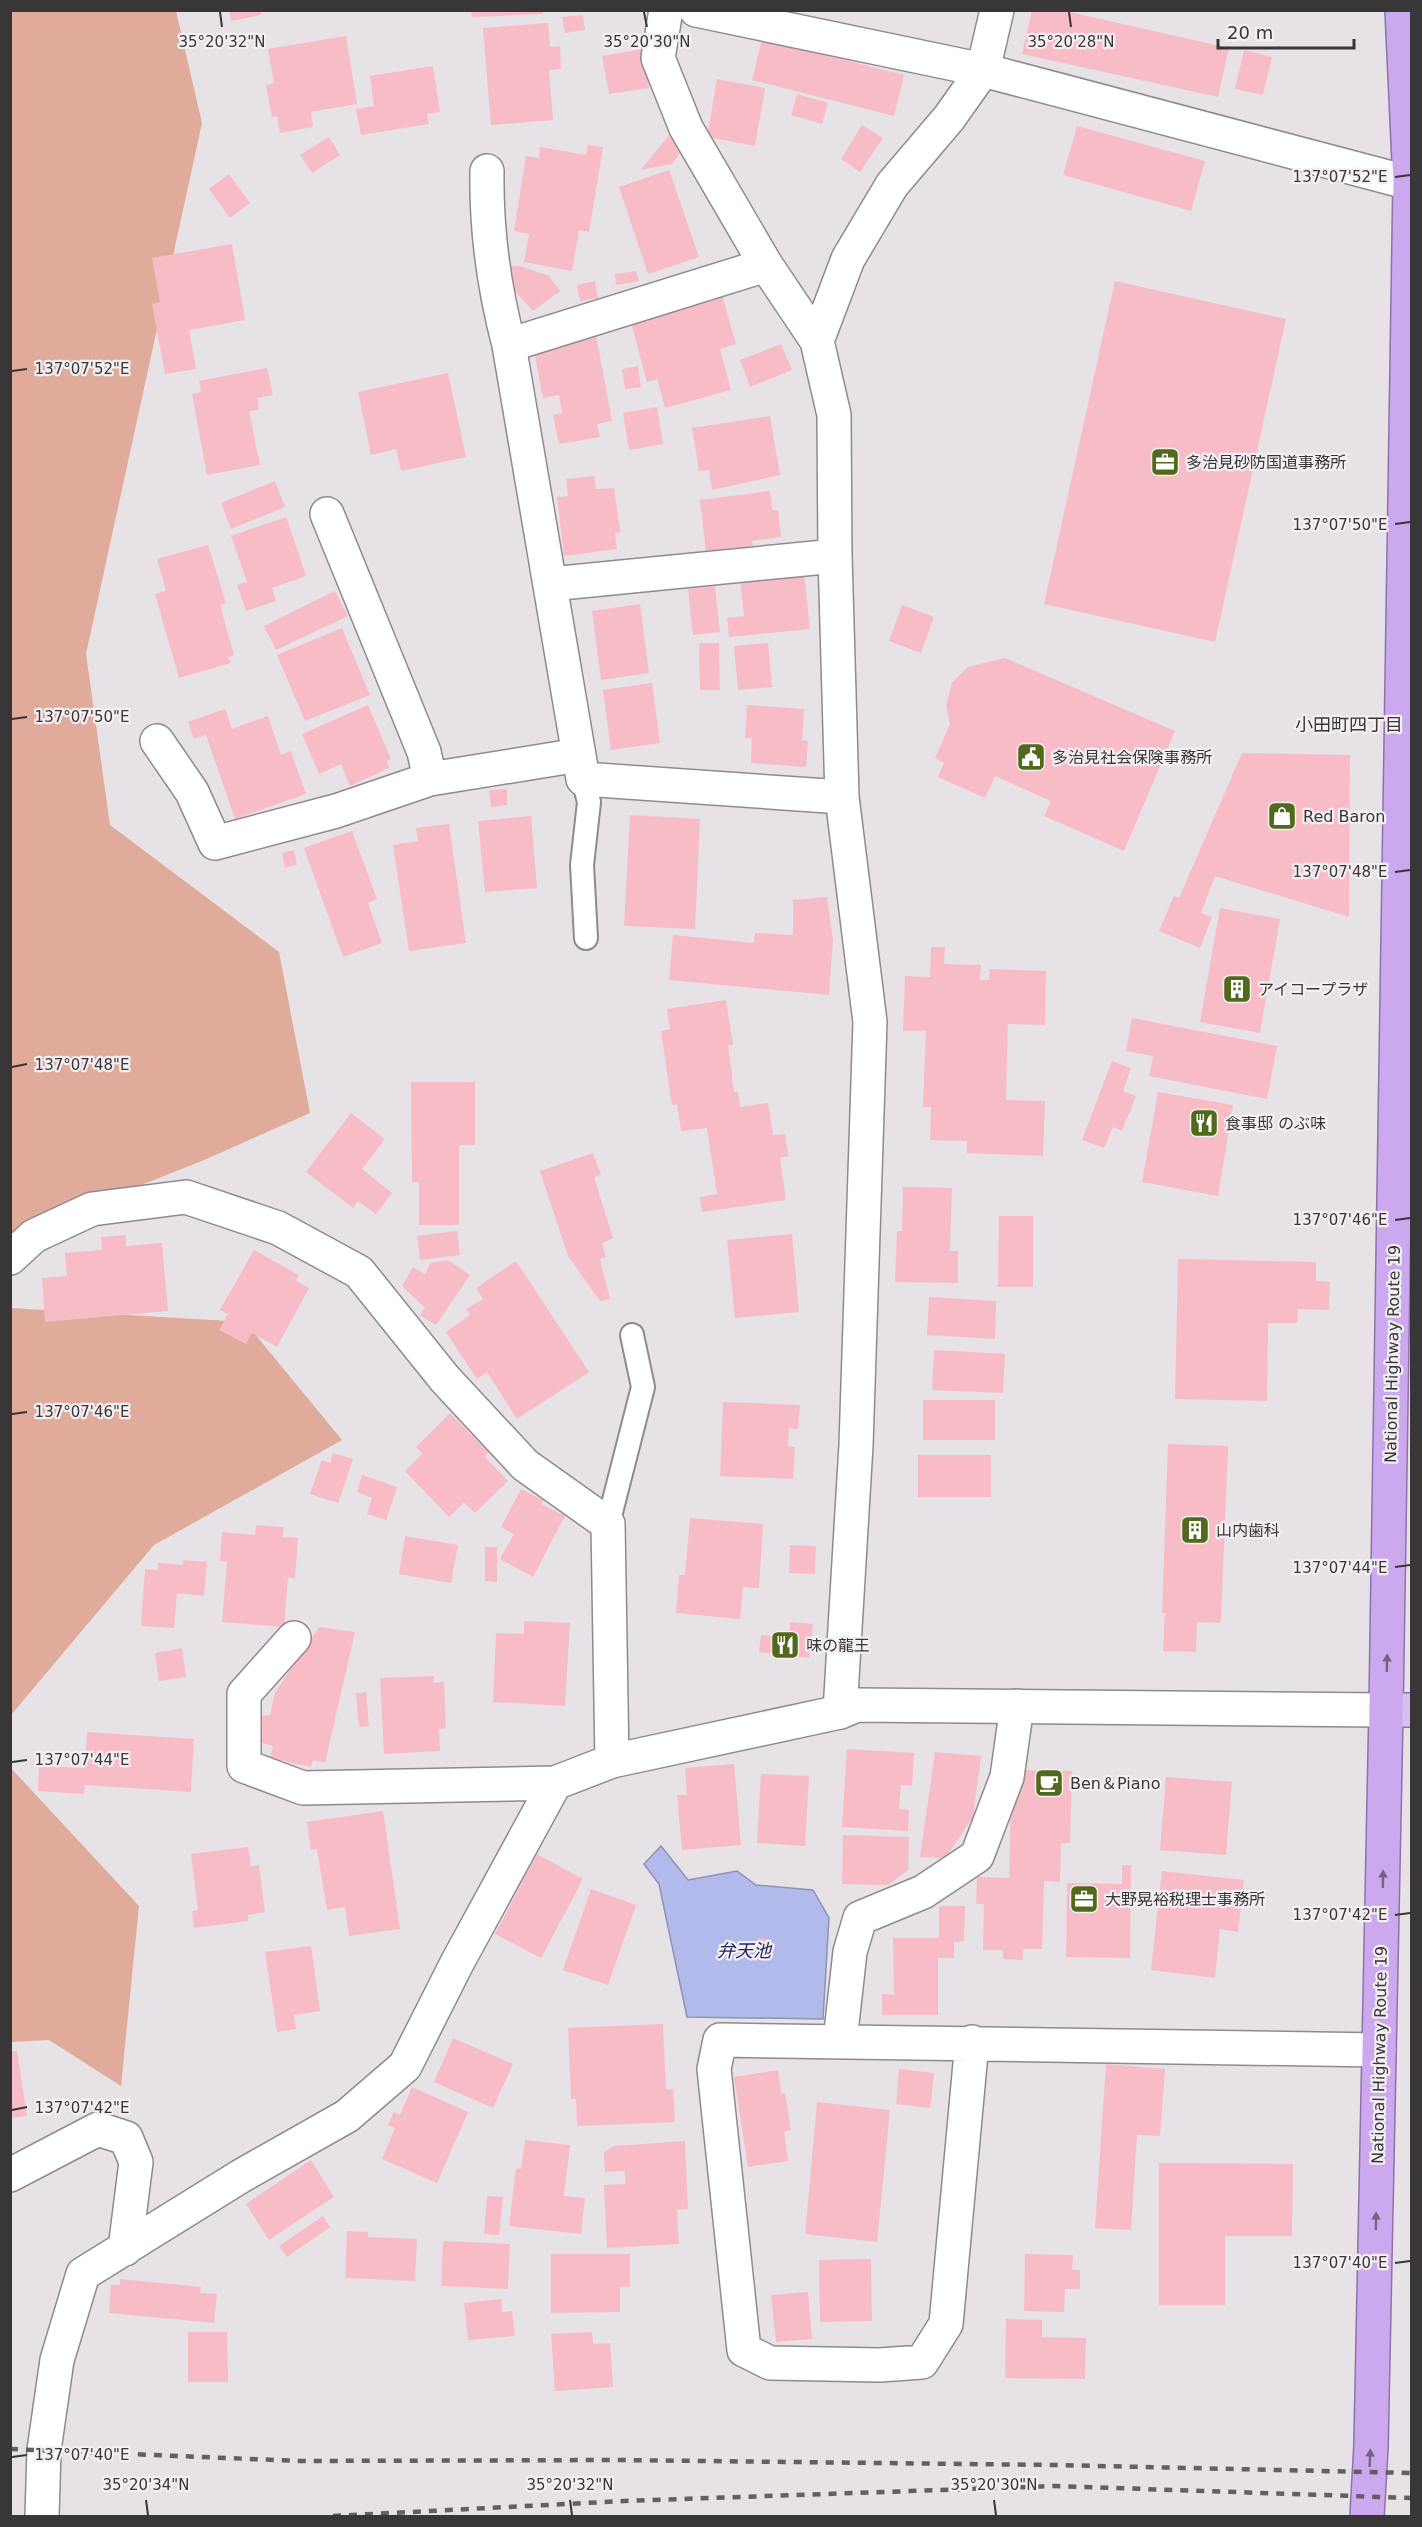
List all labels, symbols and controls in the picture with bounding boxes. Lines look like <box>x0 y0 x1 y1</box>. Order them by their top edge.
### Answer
scale bar <box>1218 12 1354 50</box>
text: 20 m <box>1227 22 1273 43</box>
text: 35°20'32"N <box>178 33 266 51</box>
text: 35°20'30"N <box>603 33 691 51</box>
text: 35°20'28"N <box>1027 33 1115 51</box>
text: 137°07'52"E <box>1293 168 1387 186</box>
text: 137°07'52"E <box>35 360 129 378</box>
office icon: 多治見砂防国道事務所 <box>1149 446 1181 478</box>
place label: 多治見砂防国道事務所 <box>1186 453 1346 472</box>
text: 137°07'50"E <box>1293 516 1387 534</box>
text: 137°07'50"E <box>35 708 129 726</box>
district label: 小田町四丁目 <box>1295 714 1403 735</box>
public building icon: 多治見社会保険事務所 <box>1015 741 1047 773</box>
place label: 多治見社会保険事務所 <box>1052 748 1212 767</box>
shop icon: Red Baron <box>1266 800 1298 832</box>
place label: Red Baron <box>1303 807 1385 826</box>
text: 137°07'48"E <box>1293 863 1387 881</box>
building icon: アイコープラザ <box>1221 973 1253 1005</box>
place label: アイコープラザ <box>1258 980 1368 999</box>
text: 137°07'48"E <box>35 1056 129 1074</box>
restaurant icon: 食事邸 のぶ味 <box>1188 1107 1220 1139</box>
place label: 食事邸 のぶ味 <box>1225 1114 1326 1133</box>
text: 137°07'46"E <box>1293 1211 1387 1229</box>
street label: National Highway Route 19 <box>1381 1245 1404 1463</box>
text: 137°07'46"E <box>35 1403 129 1421</box>
building icon: 山内歯科 <box>1179 1514 1211 1546</box>
place label: 山内歯科 <box>1216 1521 1280 1540</box>
text: 137°07'44"E <box>1293 1559 1387 1577</box>
restaurant icon: 味の龍王 <box>769 1629 801 1661</box>
place label: 味の龍王 <box>806 1636 870 1655</box>
one-way arrow <box>1382 1654 1392 1673</box>
text: 137°07'44"E <box>35 1751 129 1769</box>
cafe icon: Ben＆Piano <box>1033 1767 1065 1799</box>
place label: Ben＆Piano <box>1070 1774 1160 1793</box>
one-way arrow <box>1378 1870 1387 1889</box>
office icon: 大野晃裕税理士事務所 <box>1068 1883 1100 1915</box>
place label: 大野晃裕税理士事務所 <box>1105 1890 1265 1909</box>
text: 137°07'42"E <box>1293 1906 1387 1924</box>
water label: 弁天池 <box>717 1940 773 1961</box>
street label: National Highway Route 19 <box>1368 1946 1391 2164</box>
text: 137°07'42"E <box>35 2099 129 2117</box>
one-way arrow <box>1371 2212 1380 2231</box>
text: 137°07'40"E <box>1293 2254 1387 2272</box>
text: 137°07'40"E <box>35 2446 129 2464</box>
one-way arrow <box>1366 2449 1375 2468</box>
text: 35°20'34"N <box>102 2476 190 2494</box>
text: 35°20'32"N <box>526 2476 614 2494</box>
text: 35°20'30"N <box>950 2476 1038 2494</box>

